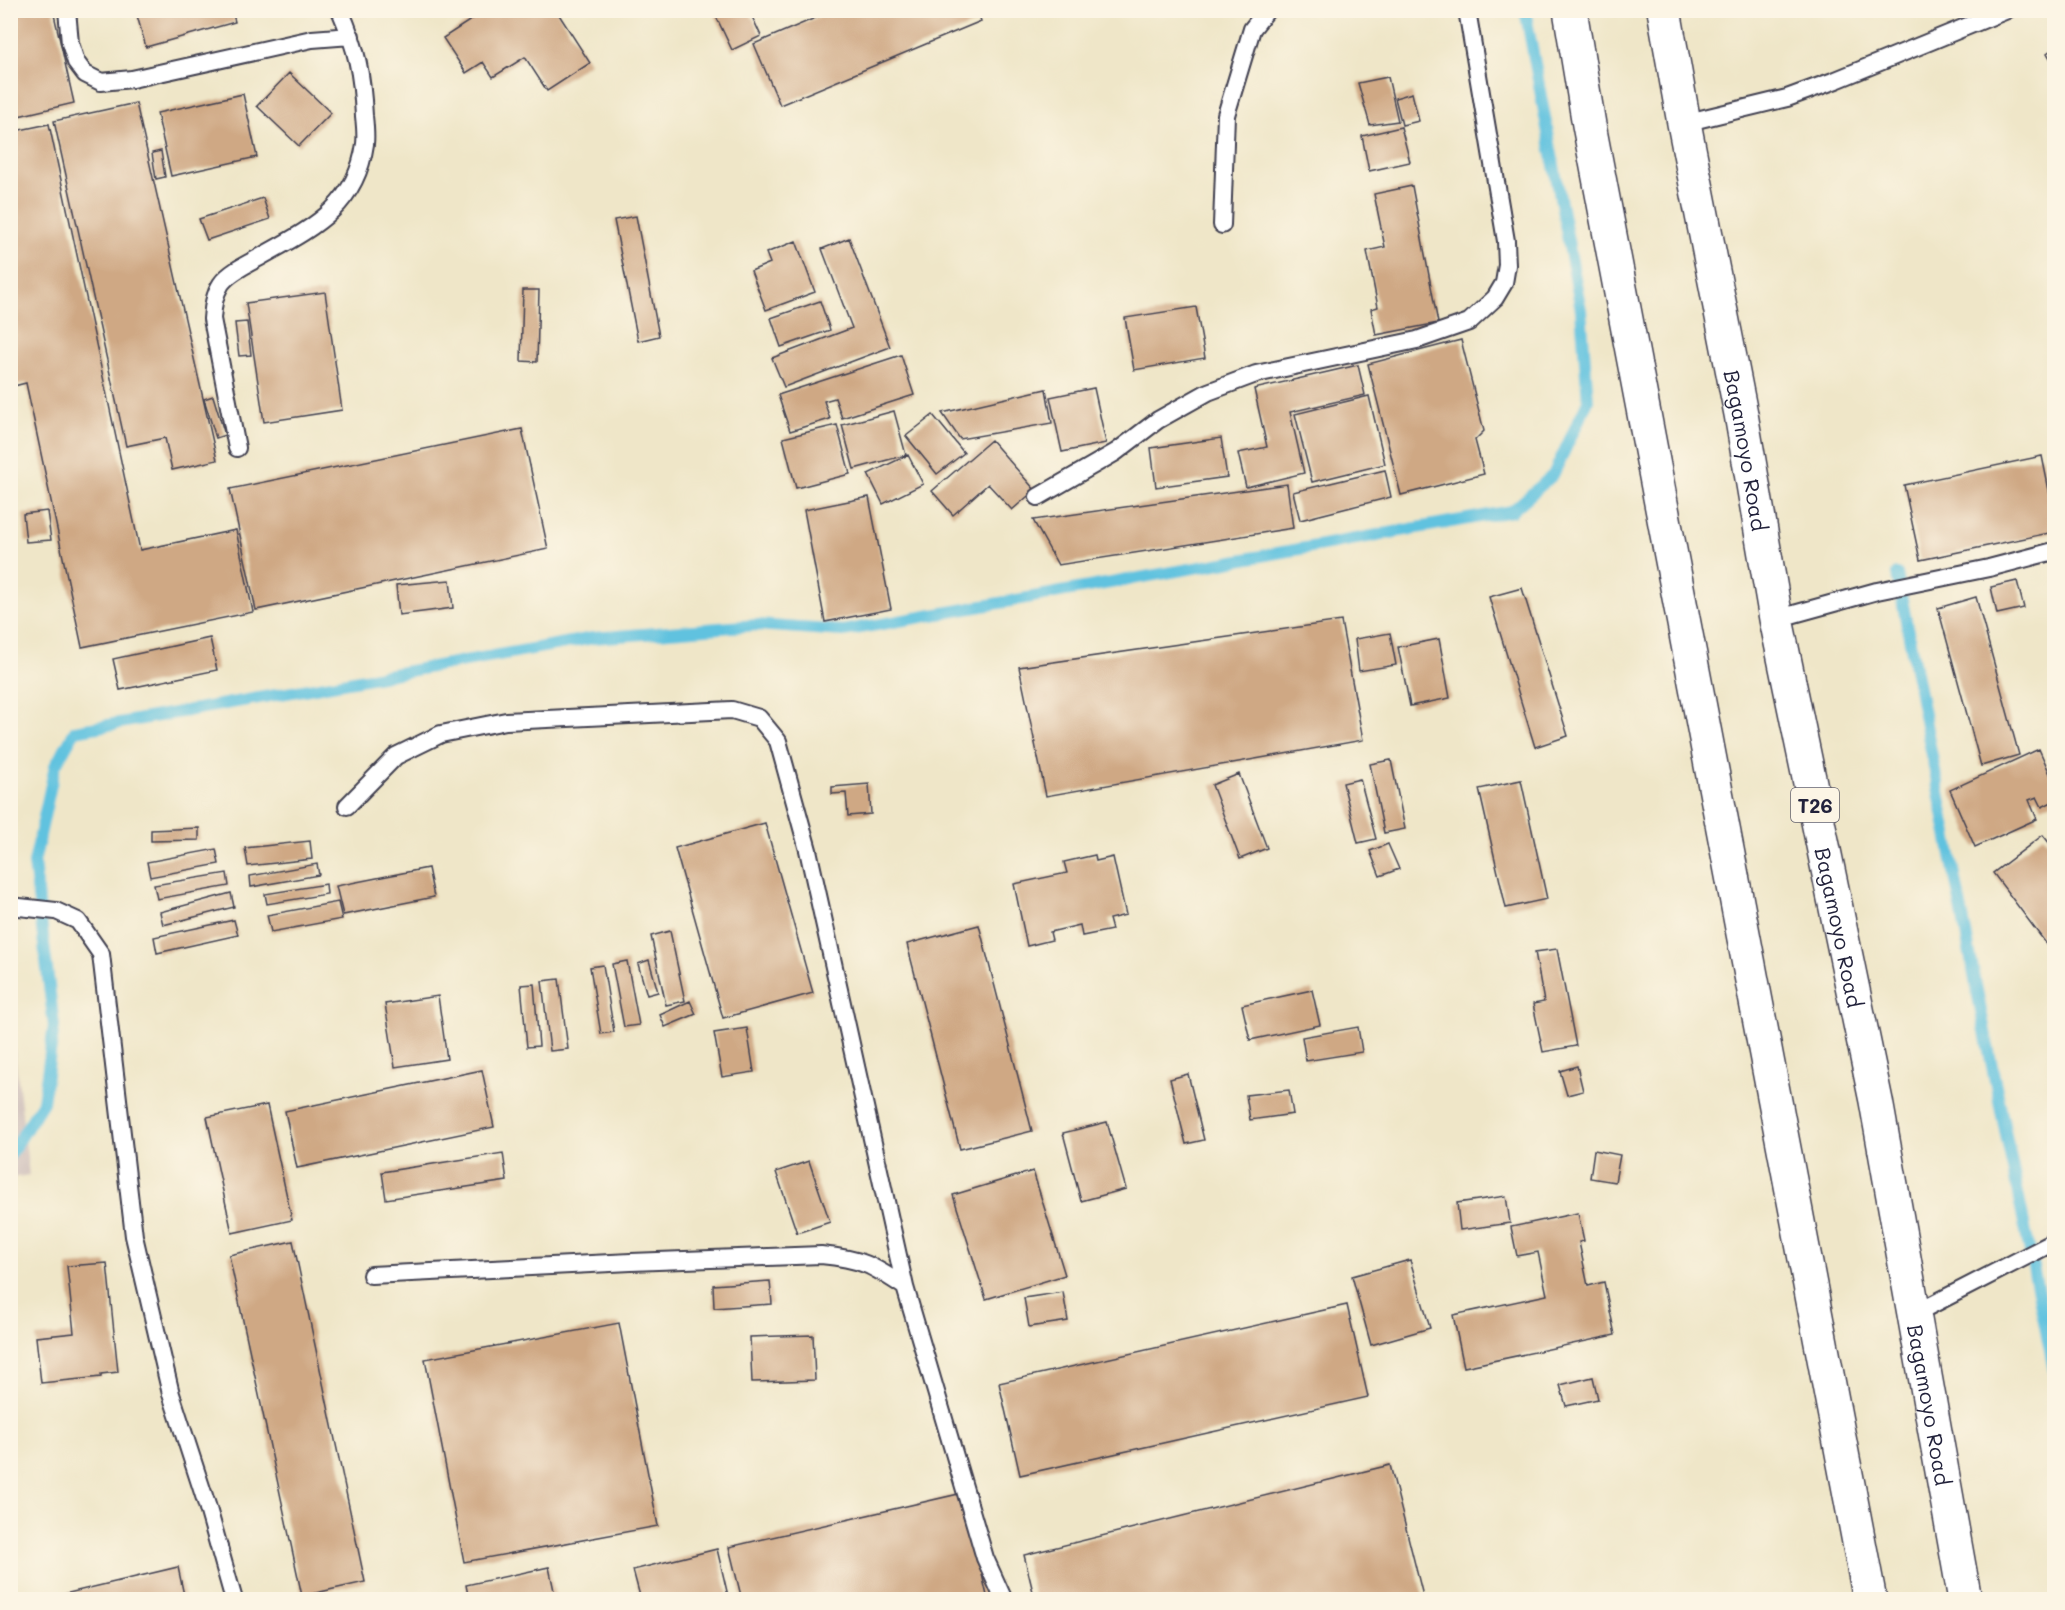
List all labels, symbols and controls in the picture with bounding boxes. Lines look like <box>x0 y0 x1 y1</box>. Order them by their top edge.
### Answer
street label: Bagamoyo Road <box>1719 367 1774 533</box>
road number: T26 <box>1791 788 1839 822</box>
street label: Bagamoyo Road <box>1810 845 1870 1010</box>
street label: Bagamoyo Road <box>1903 1322 1958 1487</box>

